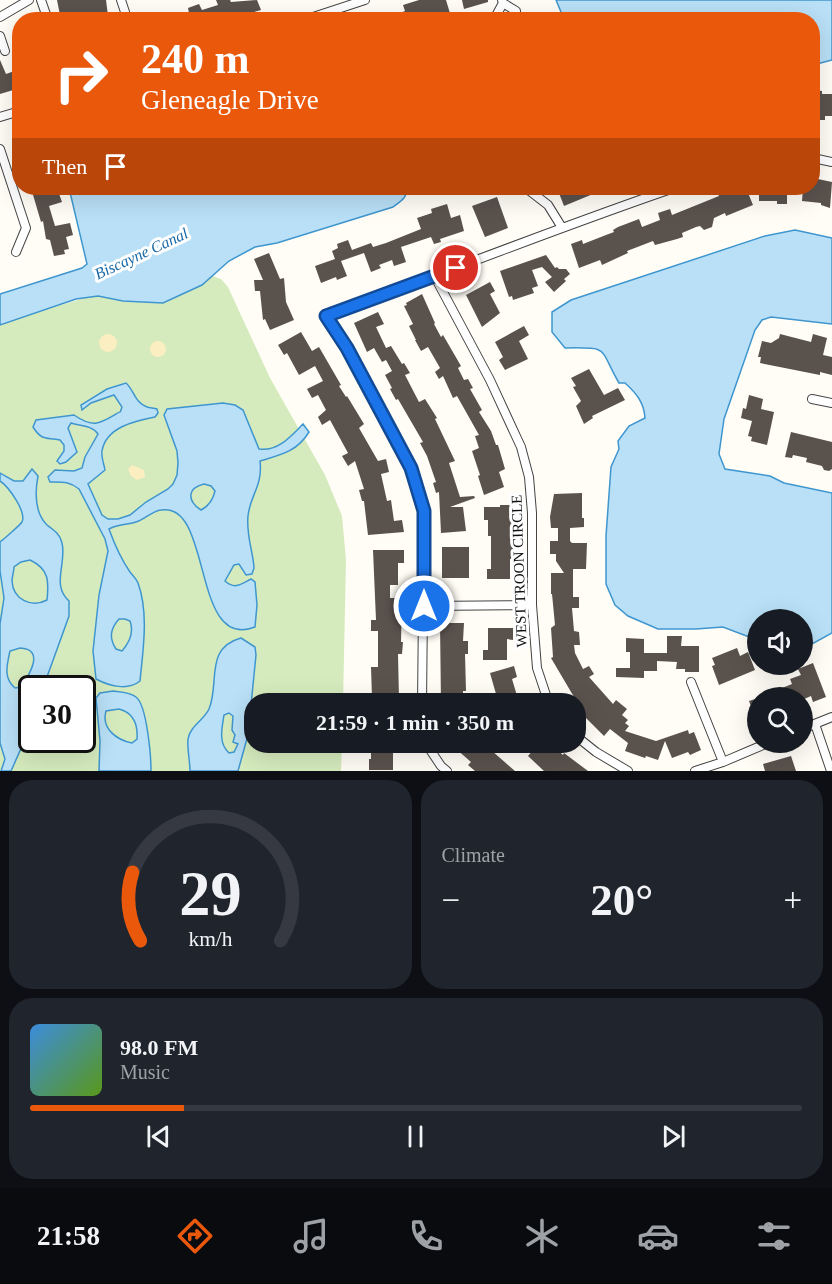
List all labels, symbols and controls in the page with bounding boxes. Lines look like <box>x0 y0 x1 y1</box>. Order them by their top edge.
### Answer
icon: right <box>42 36 120 114</box>
text: 240 m <box>141 36 250 82</box>
text: Gleneagle Drive <box>141 85 319 115</box>
icon: arrive <box>99 150 132 183</box>
text: Then <box>42 154 87 179</box>
water label: Biscayne Canal <box>92 224 191 283</box>
pin <box>430 242 481 293</box>
icon: arrive <box>439 251 472 284</box>
street label: WEST TROON CIRCLE <box>508 494 530 648</box>
position arrow <box>392 574 456 638</box>
map controls <box>747 609 813 753</box>
button: sound <box>747 609 813 675</box>
speed limit sign: 30 <box>18 675 96 753</box>
button: search <box>747 687 813 753</box>
text: 21:59 · 1 min · 350 m <box>316 710 514 735</box>
text: Climate <box>442 844 505 866</box>
text: 29 <box>179 859 241 928</box>
text: 20° <box>590 875 653 925</box>
text: − <box>442 882 460 918</box>
text: + <box>783 882 802 918</box>
text: km/h <box>188 928 233 952</box>
text: 98.0 FM <box>120 1035 198 1060</box>
text: Music <box>120 1061 170 1083</box>
icon: previous <box>142 1120 175 1153</box>
icon: pause <box>399 1120 432 1153</box>
icon: next <box>657 1120 690 1153</box>
icon: directions <box>174 1215 216 1257</box>
icon: music <box>290 1215 332 1257</box>
icon: phone <box>405 1215 447 1257</box>
icon: climate <box>521 1215 563 1257</box>
icon: car <box>637 1215 679 1257</box>
icon: filters <box>753 1215 795 1257</box>
text: 21:58 <box>37 1221 100 1251</box>

